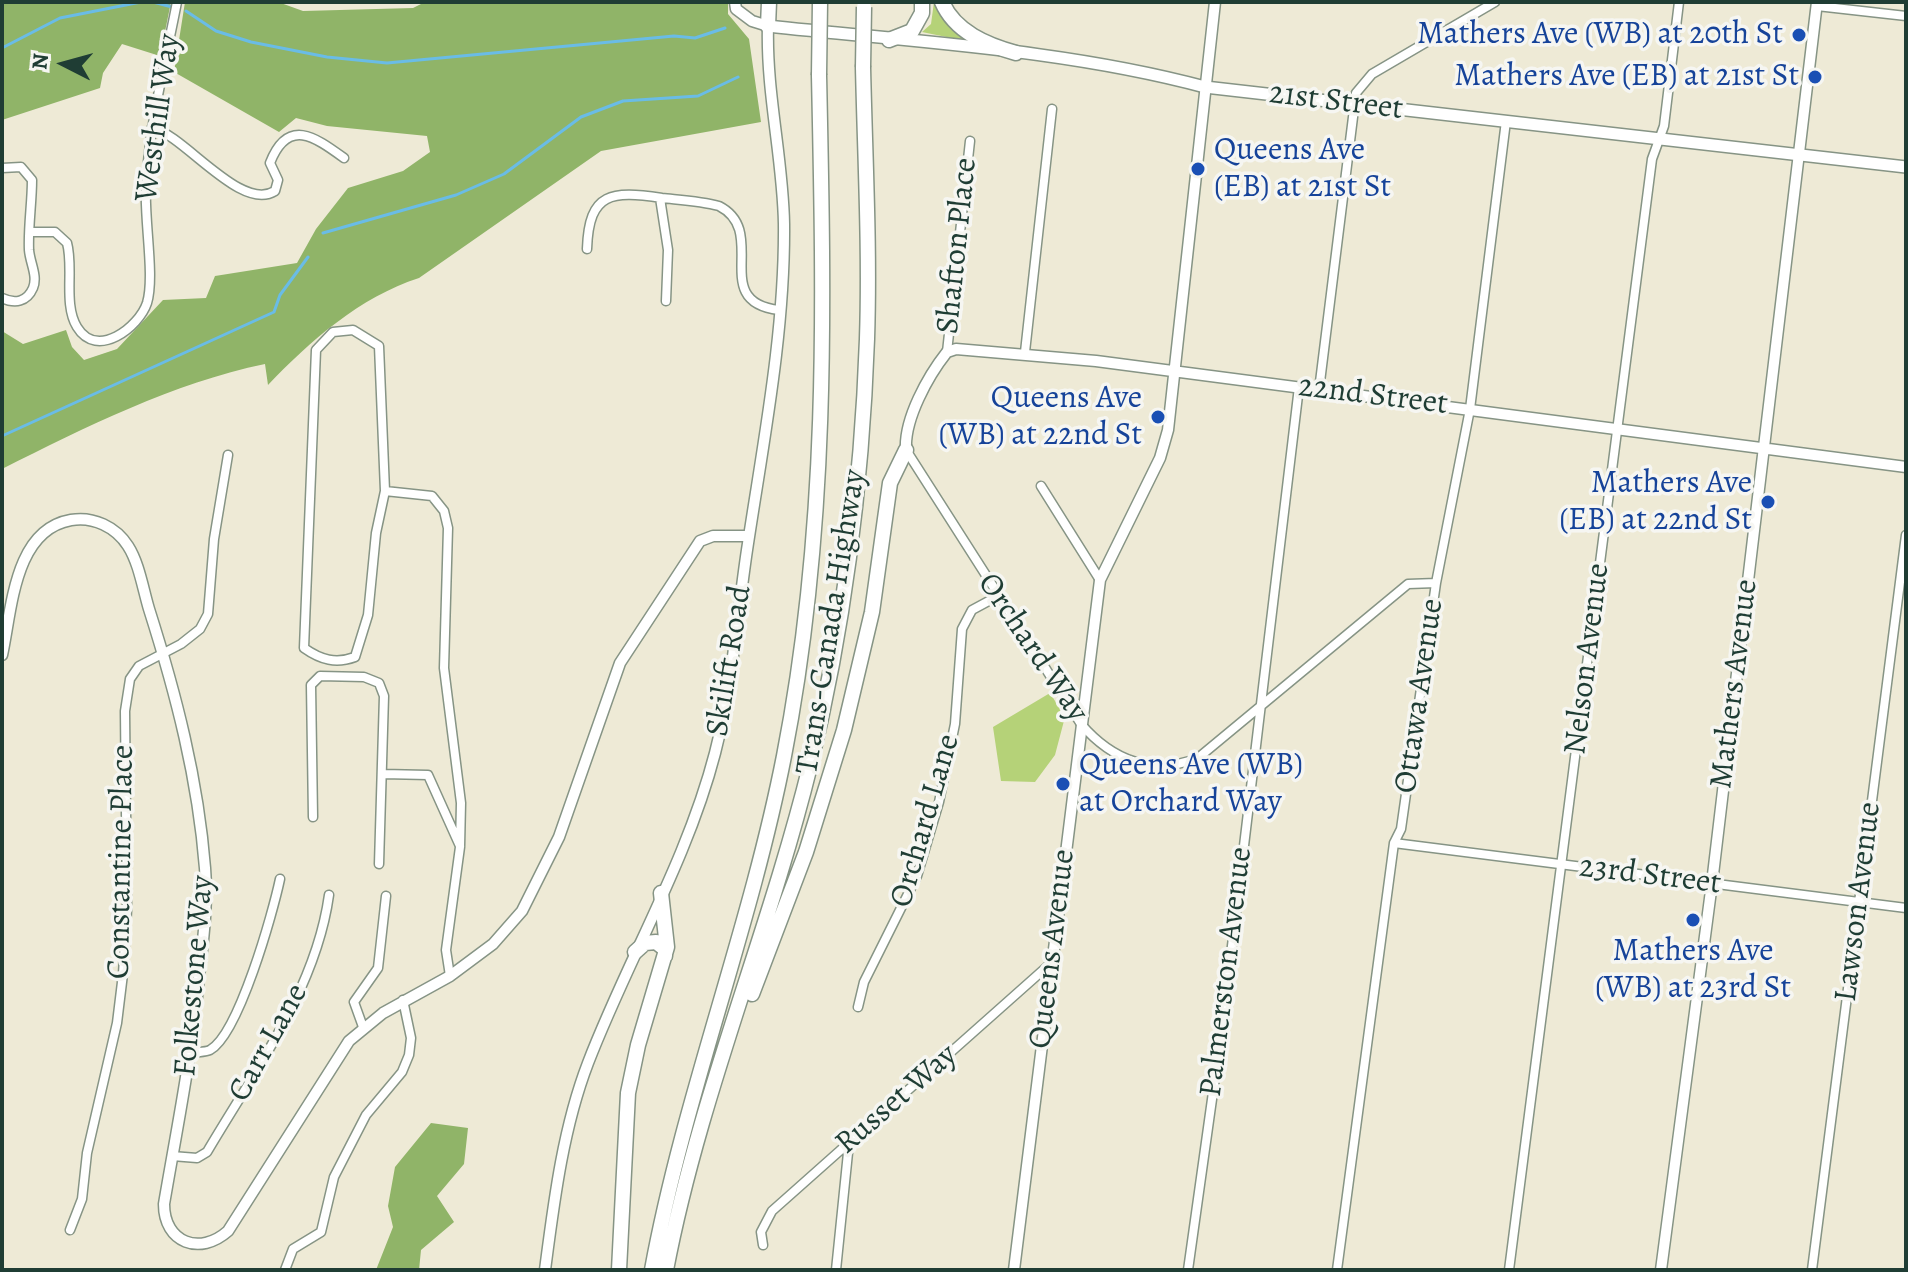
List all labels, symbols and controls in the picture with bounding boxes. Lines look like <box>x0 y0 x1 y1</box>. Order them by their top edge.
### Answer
place label: Mathers Ave (WB) at 20th St <box>1417 16 1783 54</box>
north arrow <box>24 24 104 104</box>
marker: Mathers Ave (WB) at 20th St <box>1790 26 1808 44</box>
street label: Westhill Way <box>128 32 190 204</box>
text: N <box>24 52 56 71</box>
place label: Mathers Ave (EB) at 21st St <box>1454 58 1799 96</box>
marker: Mathers Ave (EB) at 21st St <box>1806 68 1824 86</box>
street label: 21st Street <box>1267 75 1405 129</box>
place label: Queens Ave (EB) at 21st St <box>1214 132 1391 207</box>
street label: Shafton Place <box>930 156 986 336</box>
marker: Queens Ave (EB) at 21st St <box>1189 160 1207 178</box>
street label: 22nd Street <box>1296 368 1450 424</box>
place label: Queens Ave (WB) at 22nd St <box>938 380 1142 455</box>
marker: Queens Ave (WB) at 22nd St <box>1149 408 1167 426</box>
place label: Mathers Ave (EB) at 22nd St <box>1559 465 1752 540</box>
street label: Trans-Canada Highway <box>789 467 875 777</box>
marker: Mathers Ave (EB) at 22nd St <box>1759 493 1777 511</box>
street label: Nelson Avenue <box>1557 561 1619 757</box>
street label: Orchard Way <box>968 566 1096 730</box>
street label: Mathers Avenue <box>1703 577 1767 791</box>
street label: Skilift Road <box>699 583 761 739</box>
street label: Ottawa Avenue <box>1387 596 1453 796</box>
street label: Orchard Lane <box>883 730 969 912</box>
street label: Constantine Place <box>101 745 143 979</box>
place label: Queens Ave (WB) at Orchard Way <box>1079 747 1303 822</box>
marker: Queens Ave (WB) at Orchard Way <box>1054 775 1072 793</box>
street label: Lawson Avenue <box>1828 800 1890 1004</box>
street label: Palmerston Avenue <box>1193 845 1261 1099</box>
street label: Queens Avenue <box>1022 847 1084 1051</box>
street label: 23rd Street <box>1577 848 1723 904</box>
street label: Folkestone Way <box>167 874 223 1078</box>
marker: Mathers Ave (WB) at 23rd St <box>1684 911 1702 929</box>
place label: Mathers Ave (WB) at 23rd St <box>1595 933 1791 1008</box>
street label: Carr Lane <box>221 977 317 1109</box>
street label: Russet Way <box>828 1037 966 1163</box>

